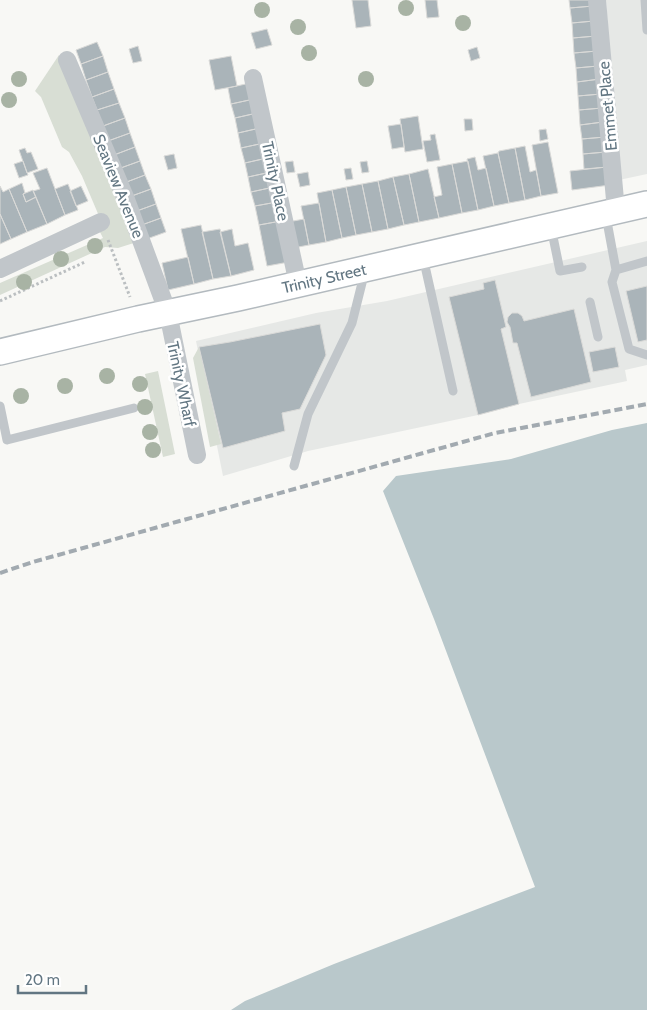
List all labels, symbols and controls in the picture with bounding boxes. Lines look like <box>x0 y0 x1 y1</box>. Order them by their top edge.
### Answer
street label: Emmet Place <box>594 60 621 152</box>
street label: Seaview Avenue <box>89 131 148 241</box>
street label: Trinity Place <box>258 140 293 223</box>
street label: Trinity Street <box>280 259 369 297</box>
street label: Trinity Wharf <box>163 340 200 429</box>
scale bar <box>18 962 85 994</box>
text: 20 m <box>25 971 60 989</box>

